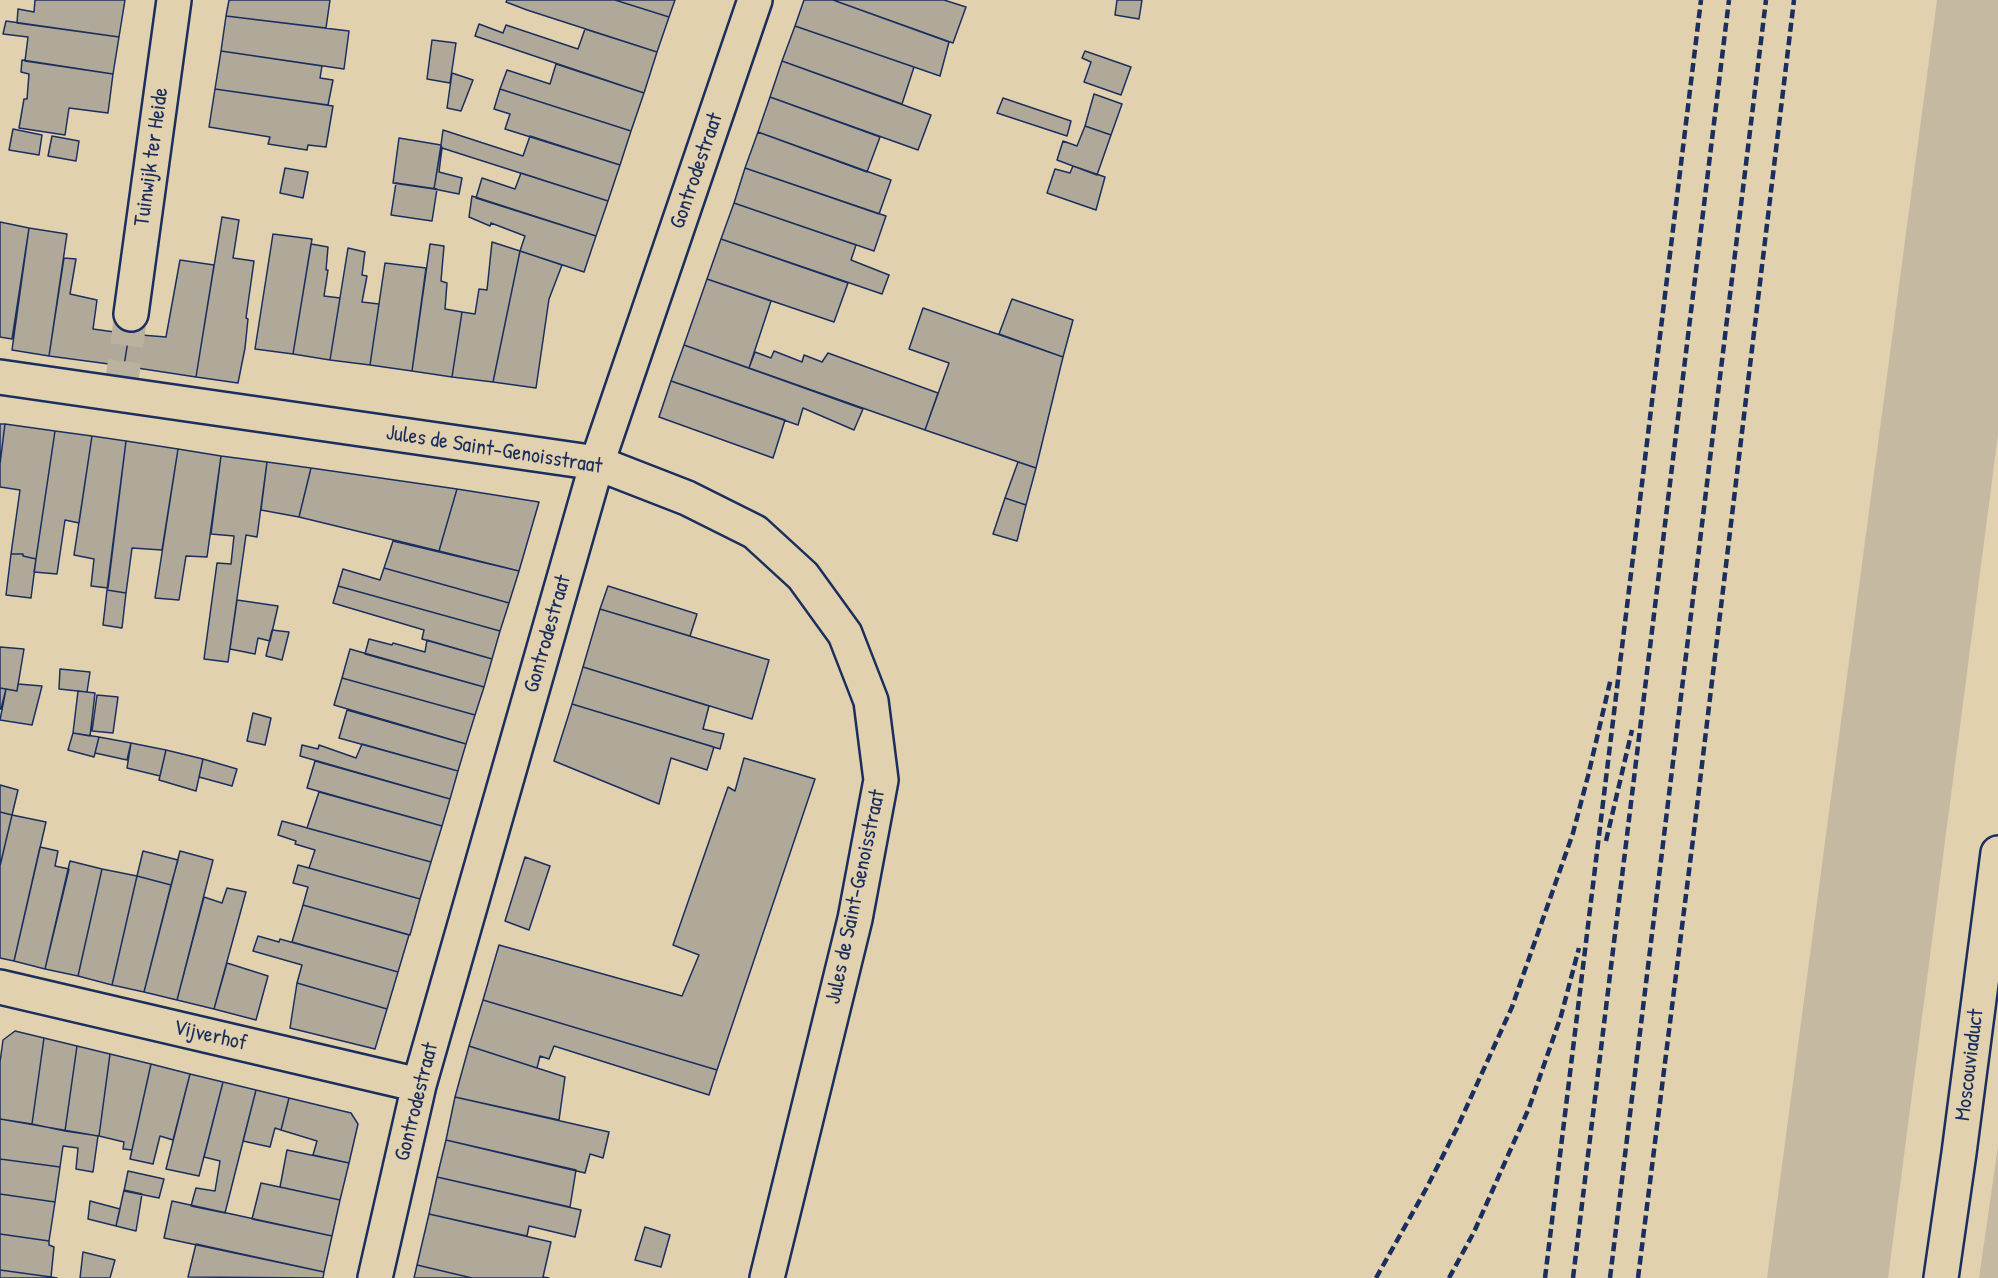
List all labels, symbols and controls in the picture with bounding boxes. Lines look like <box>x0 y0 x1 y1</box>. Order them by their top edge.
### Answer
street label: Tuinwijk ter Heide <box>129 86 175 228</box>
street label: Gontrodestraat <box>665 110 729 232</box>
street label: Jules de Saint-Genoisstraat <box>384 420 604 480</box>
street label: Gontrodestraat <box>519 572 577 696</box>
street label: Jules de Saint-Genoisstraat <box>820 787 892 1007</box>
street label: Moscouviaduct <box>1950 1008 1990 1122</box>
street label: Vijverhof <box>171 1015 249 1057</box>
street label: Gontrodestraat <box>390 1040 444 1164</box>

